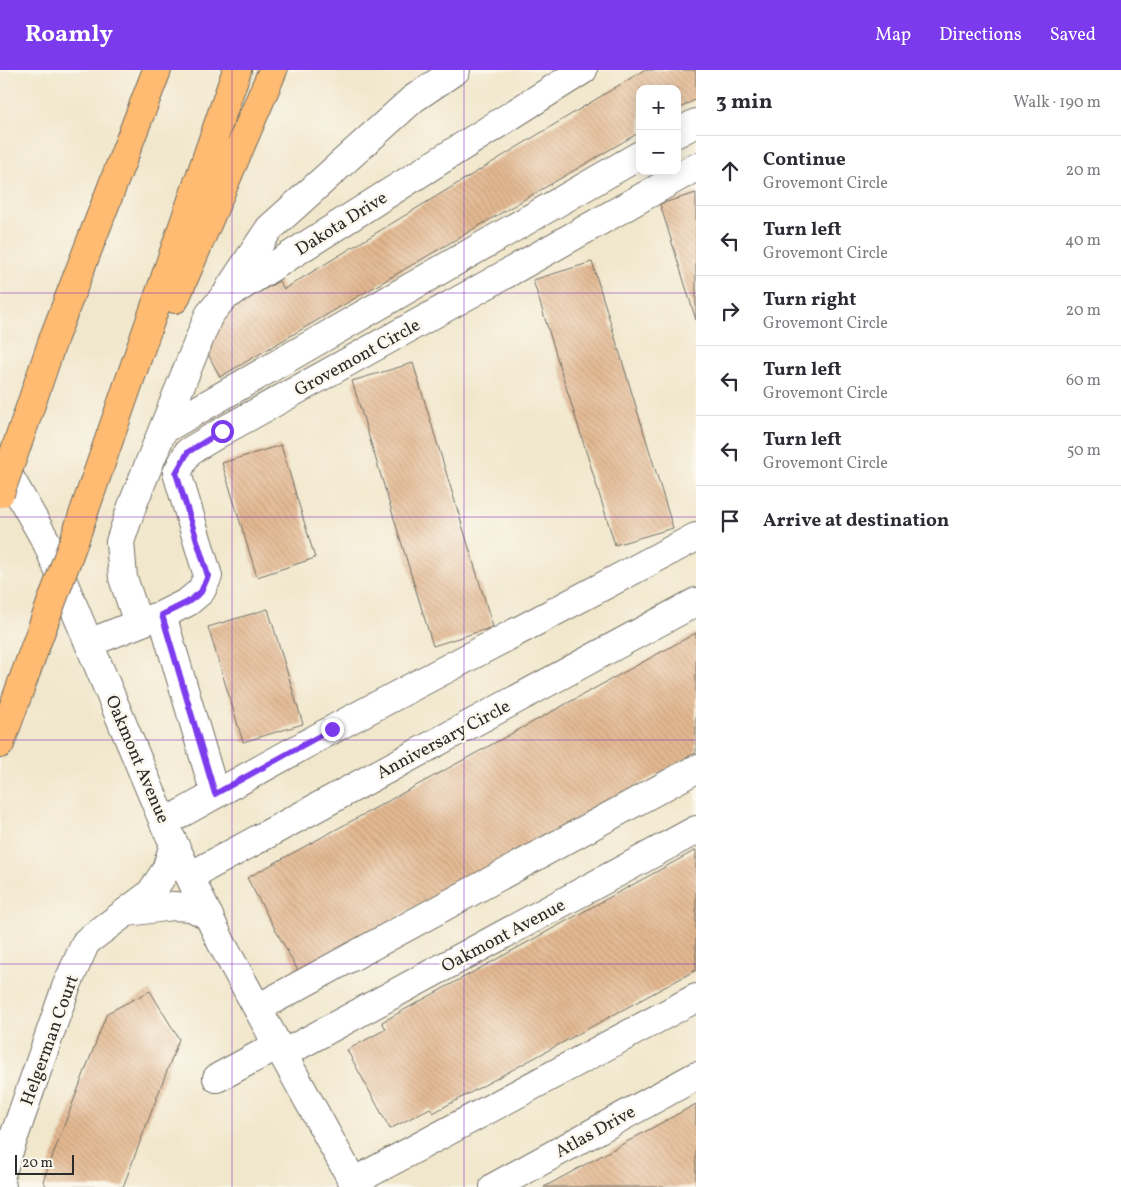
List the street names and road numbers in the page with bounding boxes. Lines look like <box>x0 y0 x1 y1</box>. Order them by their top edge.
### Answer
street label: Dakota Drive <box>291 186 393 262</box>
street label: Grovemont Circle <box>290 313 425 403</box>
street label: Oakmont Avenue <box>98 692 175 828</box>
street label: Anniversary Circle <box>372 694 515 786</box>
street label: Oakmont Avenue <box>437 893 570 980</box>
street label: Helgerman Court <box>15 972 86 1109</box>
street label: Atlas Drive <box>551 1100 640 1165</box>

